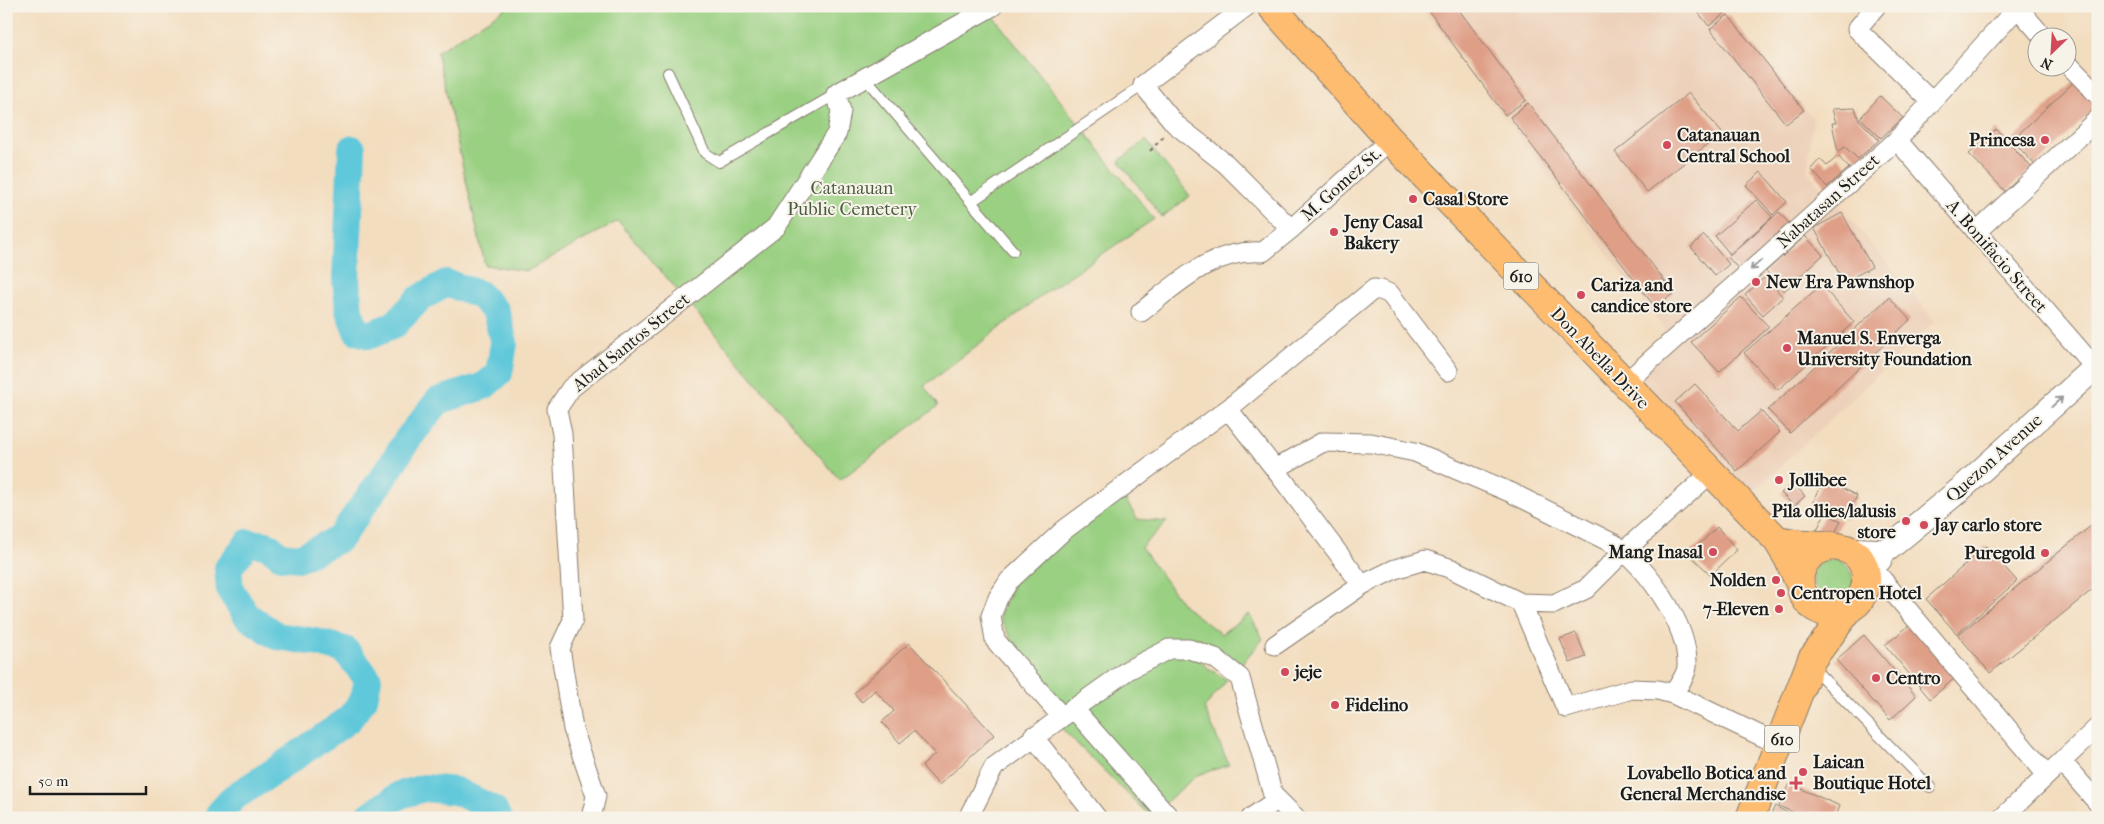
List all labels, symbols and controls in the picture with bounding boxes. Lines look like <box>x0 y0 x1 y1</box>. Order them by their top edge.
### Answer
north arrow <box>2026 28 2076 78</box>
text: N <box>2038 53 2055 73</box>
place label: Catanauan Central School <box>1677 125 1791 167</box>
place label: Princesa <box>1969 130 2036 151</box>
marker: Princesa <box>2039 134 2051 146</box>
marker: Catanauan Central School <box>1661 139 1673 151</box>
street label: M. Gomez St. <box>1297 143 1386 226</box>
street label: Nabatasan Street <box>1773 149 1884 253</box>
park label: Catanauan Public Cemetery <box>787 178 918 220</box>
place label: Casal Store <box>1423 189 1509 210</box>
marker: Casal Store <box>1407 193 1419 205</box>
street label: A. Bonifacio Street <box>1941 195 2052 318</box>
place label: Jeny Casal Bakery <box>1342 212 1424 254</box>
marker: Jeny Casal Bakery <box>1328 226 1340 238</box>
one-way arrow <box>1750 260 1763 271</box>
road number: 610 <box>1504 262 1538 290</box>
place label: New Era Pawnshop <box>1766 272 1914 293</box>
place label: Cariza and candice store <box>1591 275 1692 317</box>
marker: New Era Pawnshop <box>1750 276 1762 288</box>
street label: Abad Santos Street <box>568 288 695 397</box>
marker: Cariza and candice store <box>1575 289 1587 301</box>
street label: Don Abella Drive <box>1546 303 1653 414</box>
place label: Manuel S. Enverga University Foundation <box>1796 328 1972 370</box>
marker: Manuel S. Enverga University Foundation <box>1781 342 1793 354</box>
one-way arrow <box>2050 397 2063 408</box>
street label: Quezon Avenue <box>1942 410 2047 507</box>
place label: Jollibee <box>1787 470 1847 491</box>
marker: Jollibee <box>1773 474 1785 486</box>
place label: Pila ollies/lalusis store <box>1772 501 1896 543</box>
marker: Pila ollies/lalusis store <box>1900 515 1912 527</box>
place label: Jay carlo store <box>1932 515 2042 536</box>
marker: Jay carlo store <box>1918 519 1930 531</box>
place label: Mang Inasal <box>1608 542 1704 563</box>
place label: Puregold <box>1964 543 2036 564</box>
marker: Mang Inasal <box>1707 546 1719 558</box>
marker: Puregold <box>2039 547 2051 559</box>
place label: Nolden <box>1710 570 1767 591</box>
marker: Nolden <box>1770 574 1782 586</box>
place label: Centropen Hotel <box>1791 583 1923 604</box>
marker: Centropen Hotel <box>1775 587 1787 599</box>
place label: 7-Eleven <box>1702 599 1770 620</box>
marker: 7-Eleven <box>1773 603 1785 615</box>
place label: jeje <box>1293 662 1322 683</box>
marker: jeje <box>1279 666 1291 678</box>
place label: Centro <box>1886 668 1940 689</box>
marker: Centro <box>1870 672 1882 684</box>
place label: Fidelino <box>1344 695 1408 716</box>
marker: Fidelino <box>1329 699 1341 711</box>
road number: 610 <box>1764 726 1800 752</box>
place label: Laican Boutique Hotel <box>1813 752 1932 794</box>
place label: Lovabello Botica and General Merchandise <box>1620 763 1787 805</box>
scale bar <box>30 764 146 796</box>
marker: Laican Boutique Hotel <box>1797 766 1809 778</box>
text: 50 m <box>38 772 69 790</box>
marker: Lovabello Botica and General Merchandise <box>1790 777 1802 789</box>

